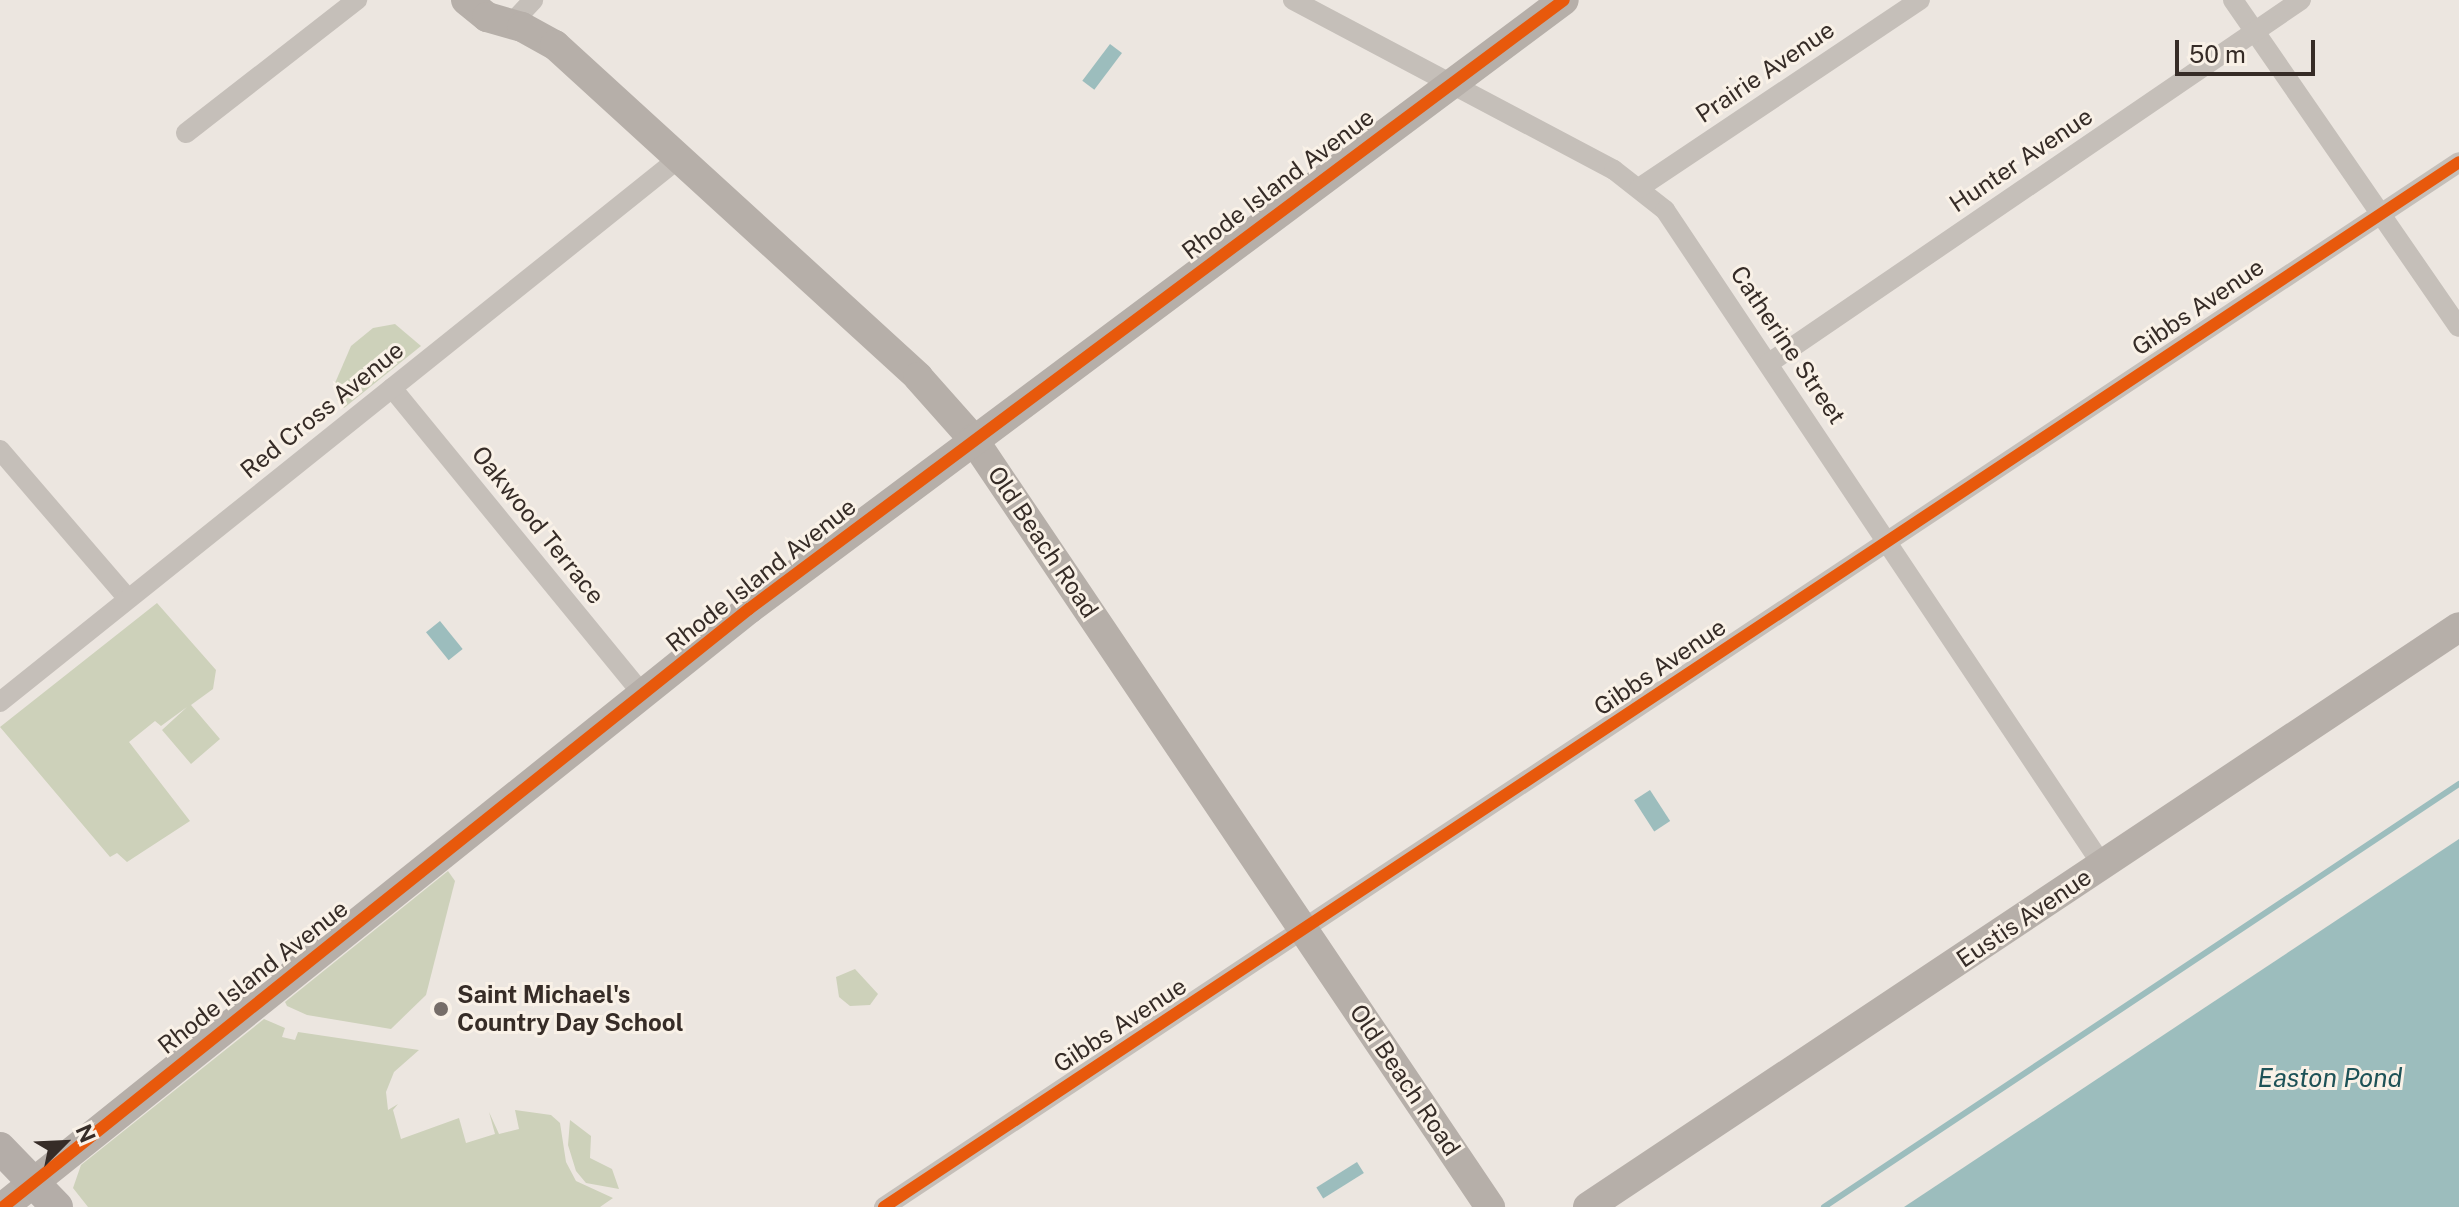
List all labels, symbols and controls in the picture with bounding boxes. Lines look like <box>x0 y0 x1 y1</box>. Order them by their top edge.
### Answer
street label: Prairie Avenue <box>1690 15 1840 129</box>
scale bar <box>2179 24 2319 74</box>
text: 50 m <box>2189 40 2246 68</box>
street label: Rhode Island Avenue <box>1176 102 1380 266</box>
street label: Hunter Avenue <box>1944 102 2098 218</box>
street label: Gibbs Avenue <box>2127 252 2269 362</box>
street label: Catherine Street <box>1724 260 1852 430</box>
street label: Red Cross Avenue <box>235 335 409 485</box>
street label: Oakwood Terrace <box>466 440 610 610</box>
street label: Old Beach Road <box>982 461 1104 623</box>
street label: Rhode Island Avenue <box>660 492 862 658</box>
street label: Gibbs Avenue <box>1589 612 1731 722</box>
street label: Eustis Avenue <box>1951 862 2097 974</box>
street label: Rhode Island Avenue <box>152 894 354 1060</box>
street label: Gibbs Avenue <box>1048 971 1192 1079</box>
place label: Saint Michael's Country Day School <box>457 981 684 1037</box>
street label: Old Beach Road <box>1344 999 1466 1161</box>
marker: Saint Michael's Country Day School <box>432 1000 450 1018</box>
water label: Easton Pond <box>2257 1062 2403 1094</box>
north arrow <box>24 1103 104 1183</box>
text: N <box>71 1120 101 1146</box>

